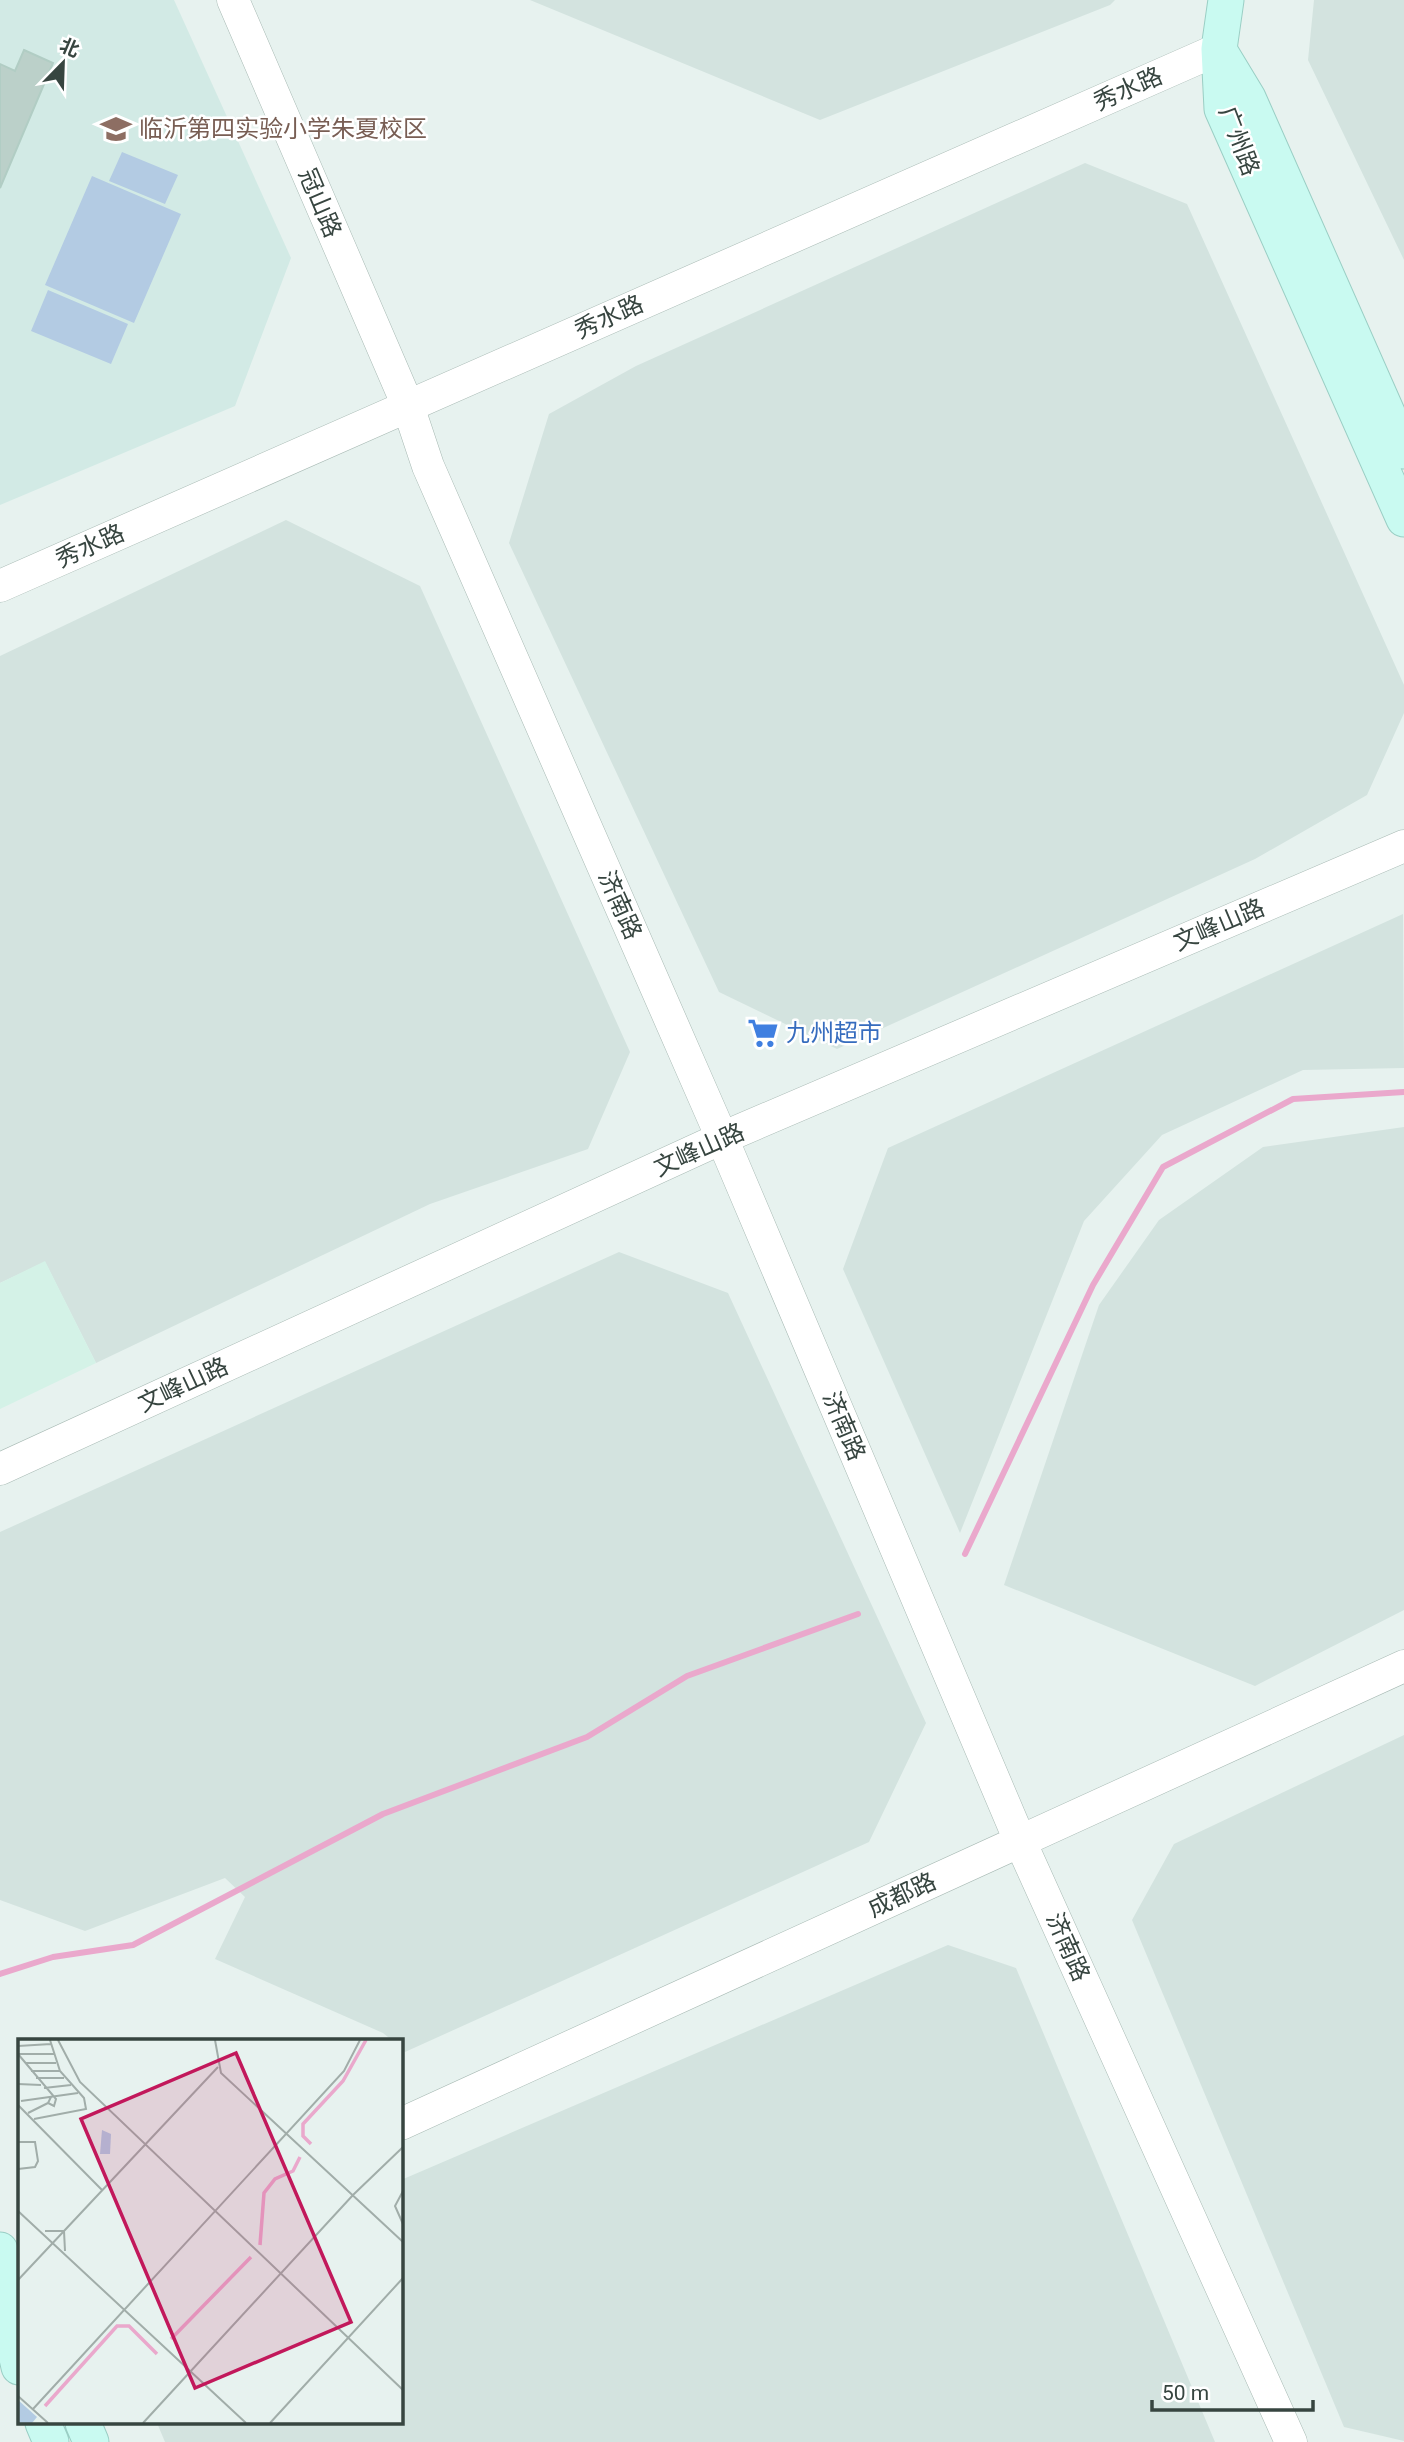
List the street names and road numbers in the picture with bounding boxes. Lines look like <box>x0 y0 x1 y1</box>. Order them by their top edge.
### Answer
street label: 秀水路 <box>1089 62 1167 116</box>
street label: 广州路 <box>1213 102 1265 180</box>
street label: 冠山路 <box>293 164 347 242</box>
street label: 秀水路 <box>570 290 648 344</box>
street label: 秀水路 <box>51 519 129 573</box>
street label: 济南路 <box>593 866 647 944</box>
street label: 文峰山路 <box>1169 893 1269 957</box>
street label: 文峰山路 <box>649 1118 749 1182</box>
street label: 文峰山路 <box>134 1352 232 1418</box>
street label: 济南路 <box>817 1387 871 1465</box>
street label: 成都路 <box>863 1867 941 1923</box>
street label: 济南路 <box>1041 1908 1095 1986</box>

